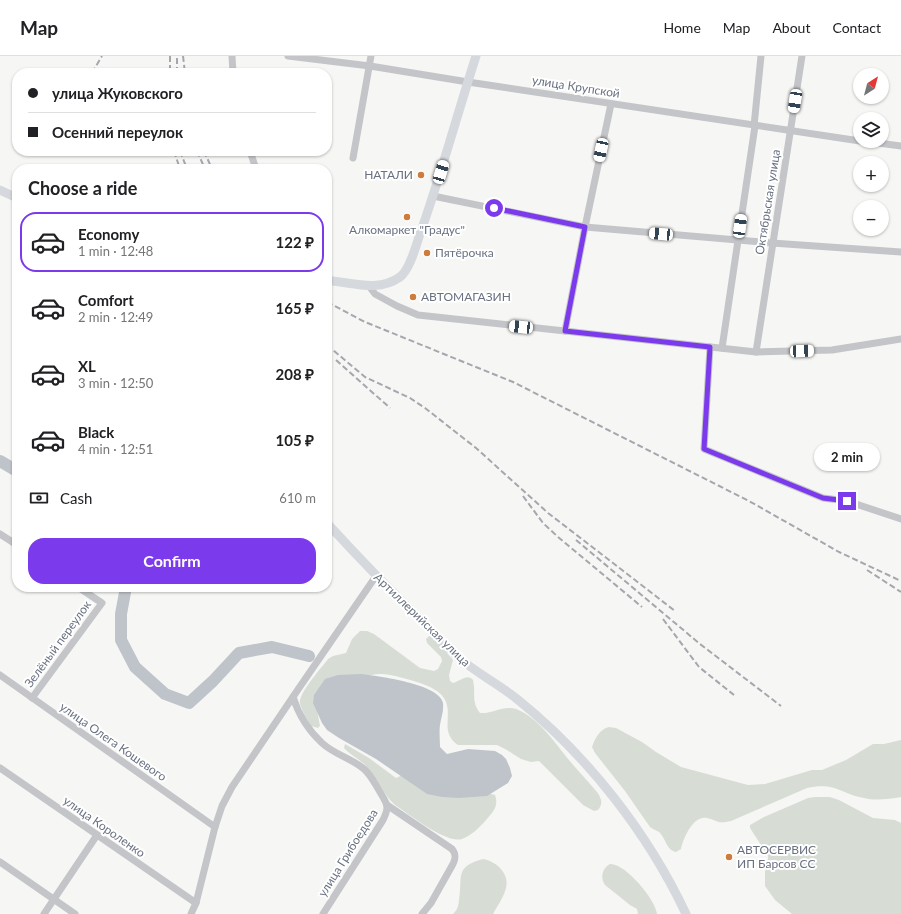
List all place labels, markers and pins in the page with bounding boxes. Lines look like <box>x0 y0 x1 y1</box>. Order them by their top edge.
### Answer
place label: НАТАЛИ <box>364 167 413 182</box>
marker: НАТАЛИ <box>416 170 426 180</box>
marker: Алкомаркет "Градус" <box>402 212 412 222</box>
place label: Алкомаркет "Градус" <box>349 222 465 237</box>
place label: Пятёрочка <box>435 245 494 260</box>
marker: Пятёрочка <box>422 248 432 258</box>
place label: АВТОМАГАЗИН <box>421 289 511 304</box>
marker: АВТОМАГАЗИН <box>408 292 418 302</box>
place label: АВТОСЕРВИС ИП Барсов СС <box>737 842 816 871</box>
marker: АВТОСЕРВИС ИП Барсов СС <box>724 852 734 862</box>

